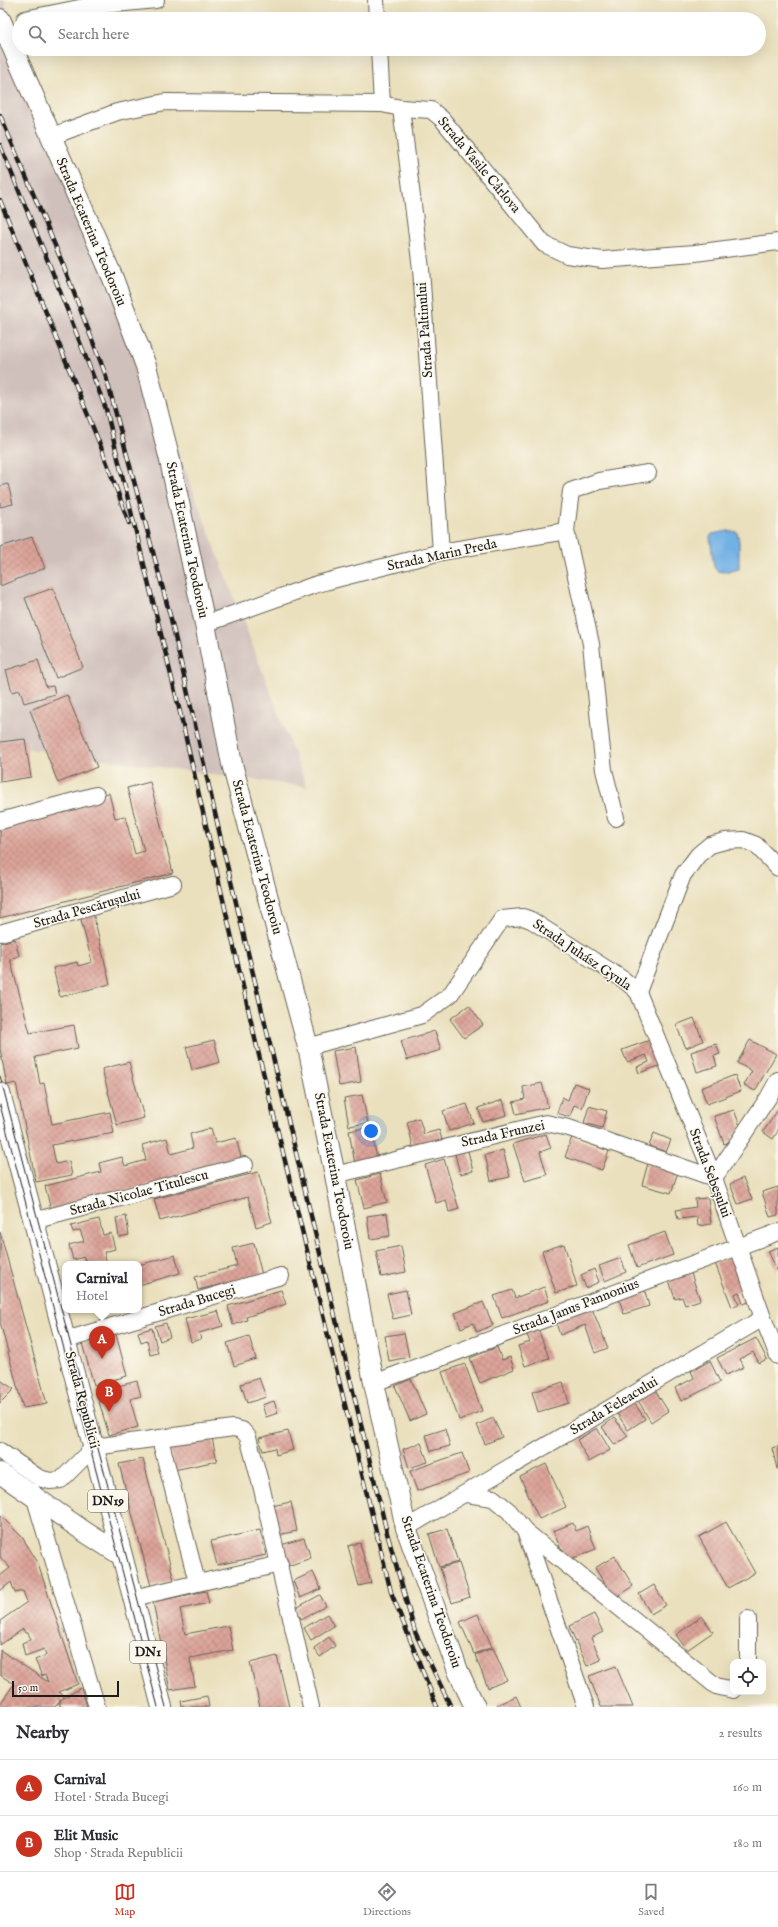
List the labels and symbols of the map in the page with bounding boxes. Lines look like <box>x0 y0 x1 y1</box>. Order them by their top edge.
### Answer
street label: Strada Vasile Cârlova <box>433 113 525 218</box>
street label: Strada Ecaterina Teodoroiu <box>52 155 130 309</box>
street label: Strada Paltinului <box>413 281 437 378</box>
street label: Strada Ecaterina Teodoroiu <box>162 460 212 620</box>
street label: Strada Marin Preda <box>386 534 499 575</box>
street label: Strada Ecaterina Teodoroiu <box>228 778 286 936</box>
street label: Strada Pescărușului <box>31 885 143 933</box>
street label: Strada Juhász Gyula <box>529 915 636 995</box>
street label: Strada Ecaterina Teodoroiu <box>310 1091 358 1251</box>
street label: Strada Frunzei <box>460 1116 547 1152</box>
your location <box>361 1121 381 1141</box>
street label: Strada Sebeșului <box>685 1126 735 1220</box>
street label: Strada Nicolae Titulescu <box>68 1166 210 1220</box>
street label: Strada Janus Pannonius <box>510 1275 642 1339</box>
street label: Strada Bucegi <box>156 1281 238 1321</box>
pin: A <box>89 1326 115 1359</box>
street label: Strada Republicii <box>60 1349 104 1451</box>
street label: Strada Feleacului <box>567 1373 661 1439</box>
pin: B <box>96 1379 122 1412</box>
road number: DN19 <box>88 1490 128 1512</box>
street label: Strada Ecaterina Teodoroiu <box>396 1514 466 1670</box>
road number: DN1 <box>130 1641 166 1663</box>
scale bar <box>12 1679 119 1698</box>

